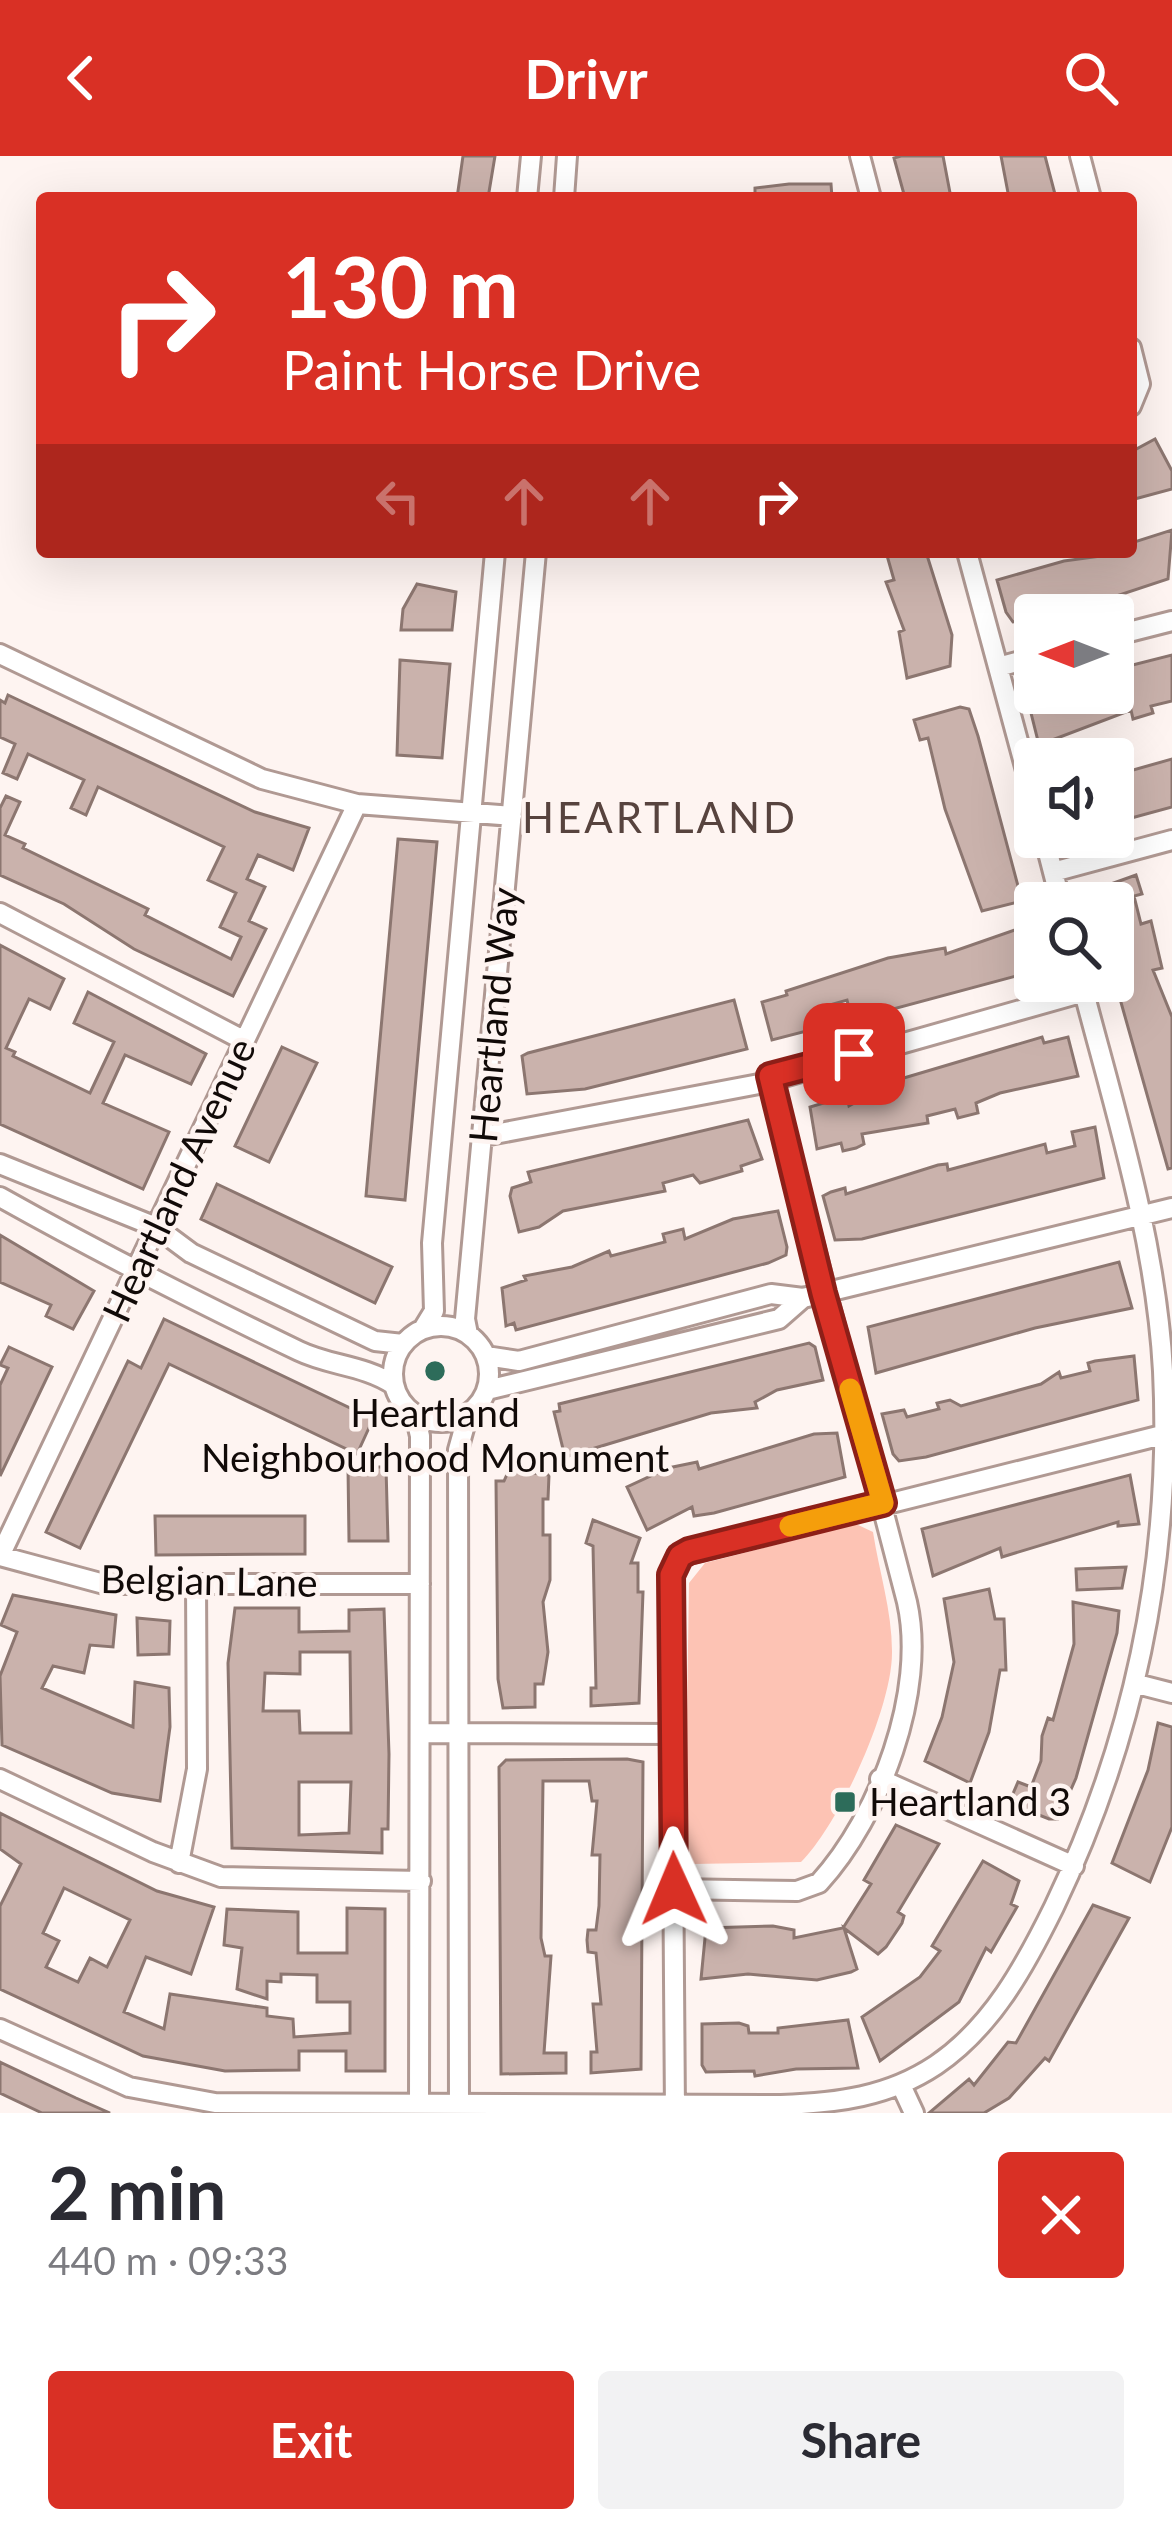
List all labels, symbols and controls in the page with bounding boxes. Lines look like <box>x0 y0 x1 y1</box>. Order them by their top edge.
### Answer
icon: back <box>48 45 114 111</box>
icon: search <box>1058 45 1124 111</box>
text: Drivr <box>524 46 648 111</box>
text: 130 m <box>282 235 519 336</box>
icon: right <box>84 240 240 396</box>
text: Paint Horse Drive <box>282 337 701 402</box>
icon: left <box>365 468 431 534</box>
icon: ahead <box>491 468 557 534</box>
icon: ahead <box>617 468 683 534</box>
icon: right <box>743 468 809 534</box>
north arrow <box>1014 594 1134 714</box>
map controls <box>1014 594 1134 1002</box>
button: sound <box>1014 738 1134 858</box>
district label: HEARTLAND <box>522 792 798 842</box>
button: search <box>1014 882 1134 1002</box>
street label: Heartland Way <box>459 885 527 1145</box>
pin <box>803 1003 905 1105</box>
icon: arrive <box>821 1021 887 1087</box>
street label: Heartland Avenue <box>92 1031 264 1329</box>
marker: Heartland Neighbourhood Monument <box>422 1358 448 1384</box>
place label: Heartland Neighbourhood Monument <box>201 1389 669 1480</box>
street label: Belgian Lane <box>100 1555 318 1605</box>
place label: Heartland 3 <box>869 1778 1071 1824</box>
marker: Heartland 3 <box>832 1789 858 1815</box>
position arrow <box>611 1826 737 1952</box>
text: 2 min <box>48 2149 226 2235</box>
button: close <box>998 2152 1124 2278</box>
text: 440 m · 09:33 <box>48 2237 288 2283</box>
button: Exit <box>48 2371 574 2509</box>
button: Share <box>598 2371 1124 2509</box>

